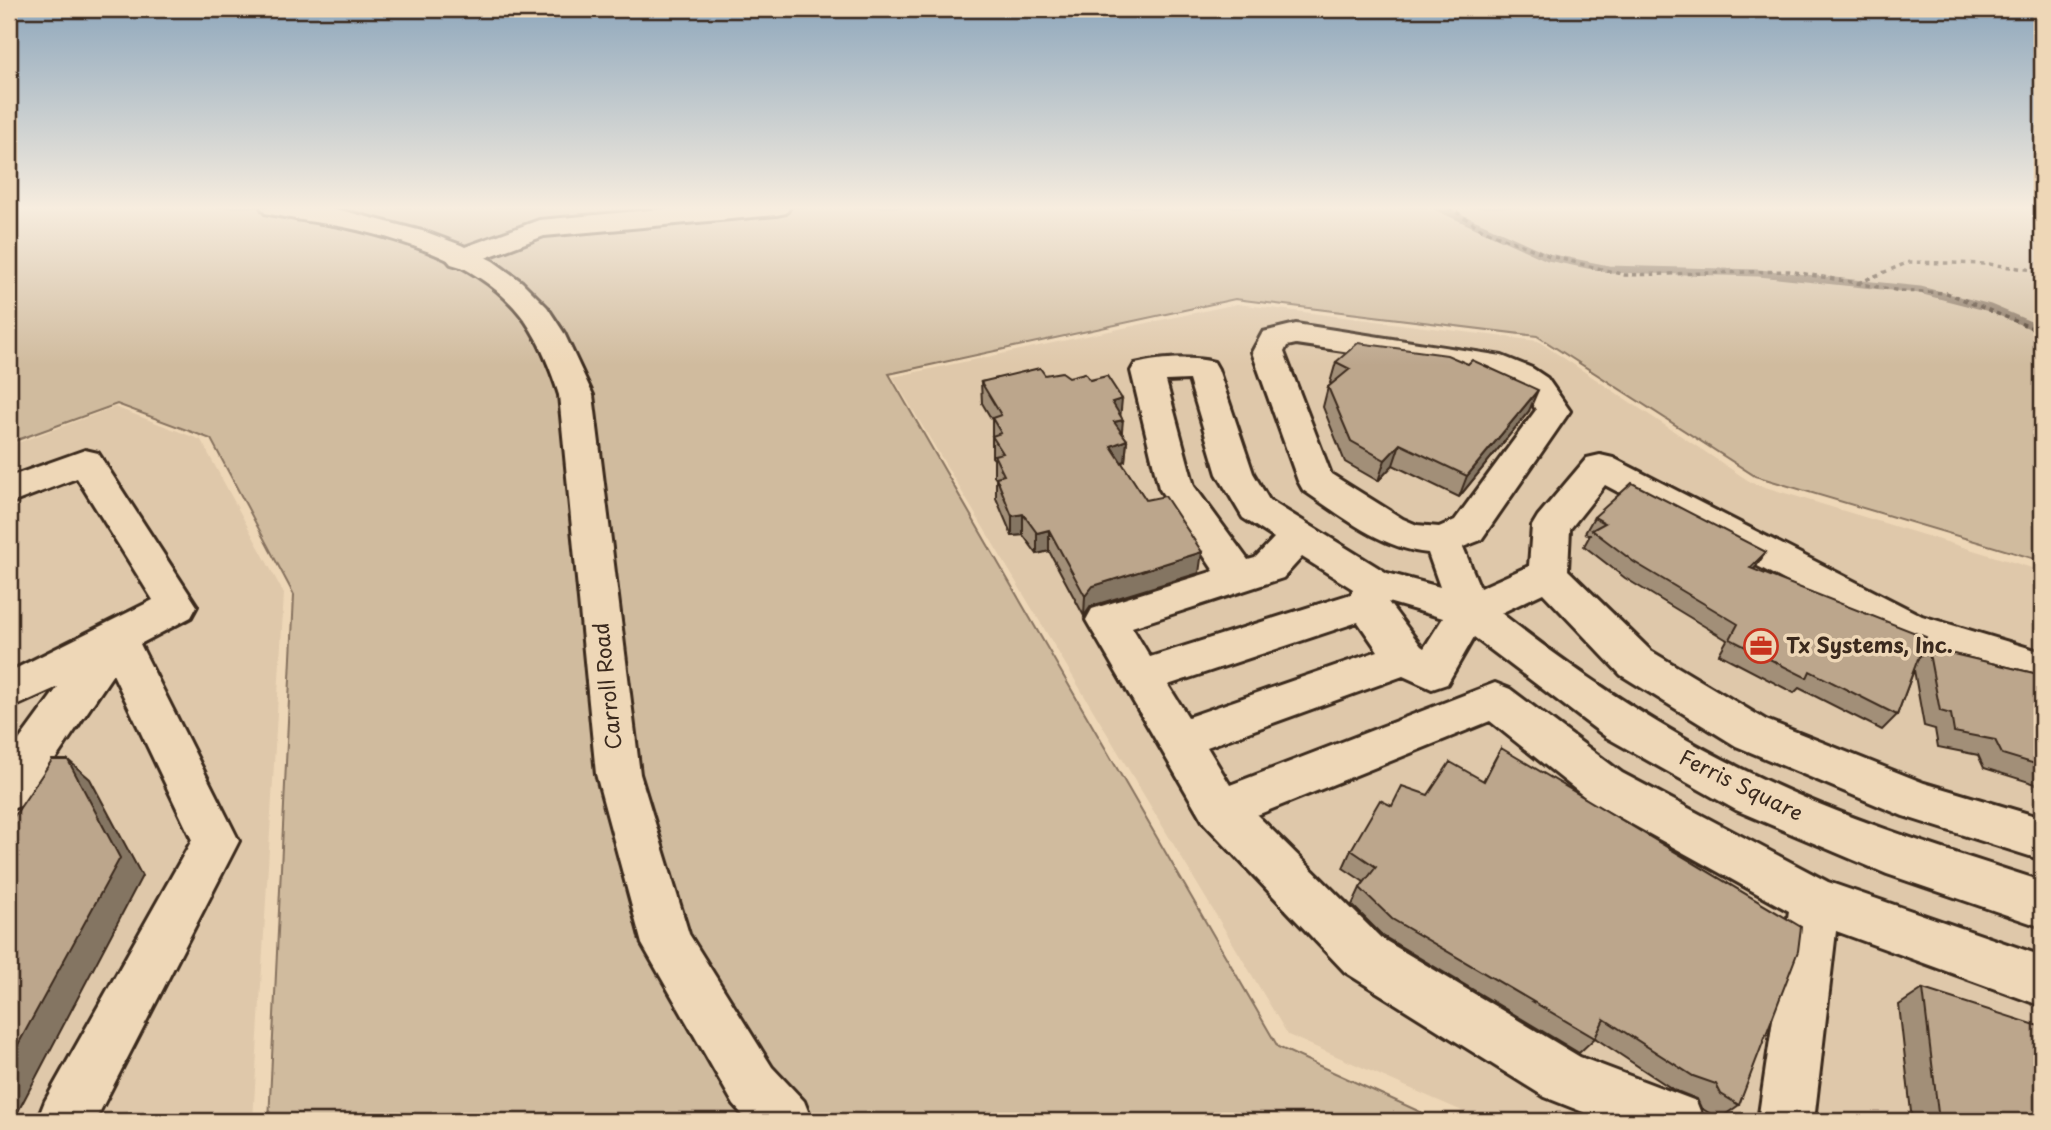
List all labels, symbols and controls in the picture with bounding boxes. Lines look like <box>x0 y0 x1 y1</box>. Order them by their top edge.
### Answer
street label: Carroll Road <box>583 621 629 751</box>
office icon: Tx Systems, Inc. <box>1742 627 1780 665</box>
place label: Tx Systems, Inc. <box>1786 628 1953 660</box>
street label: Ferris Square <box>1674 740 1809 828</box>

